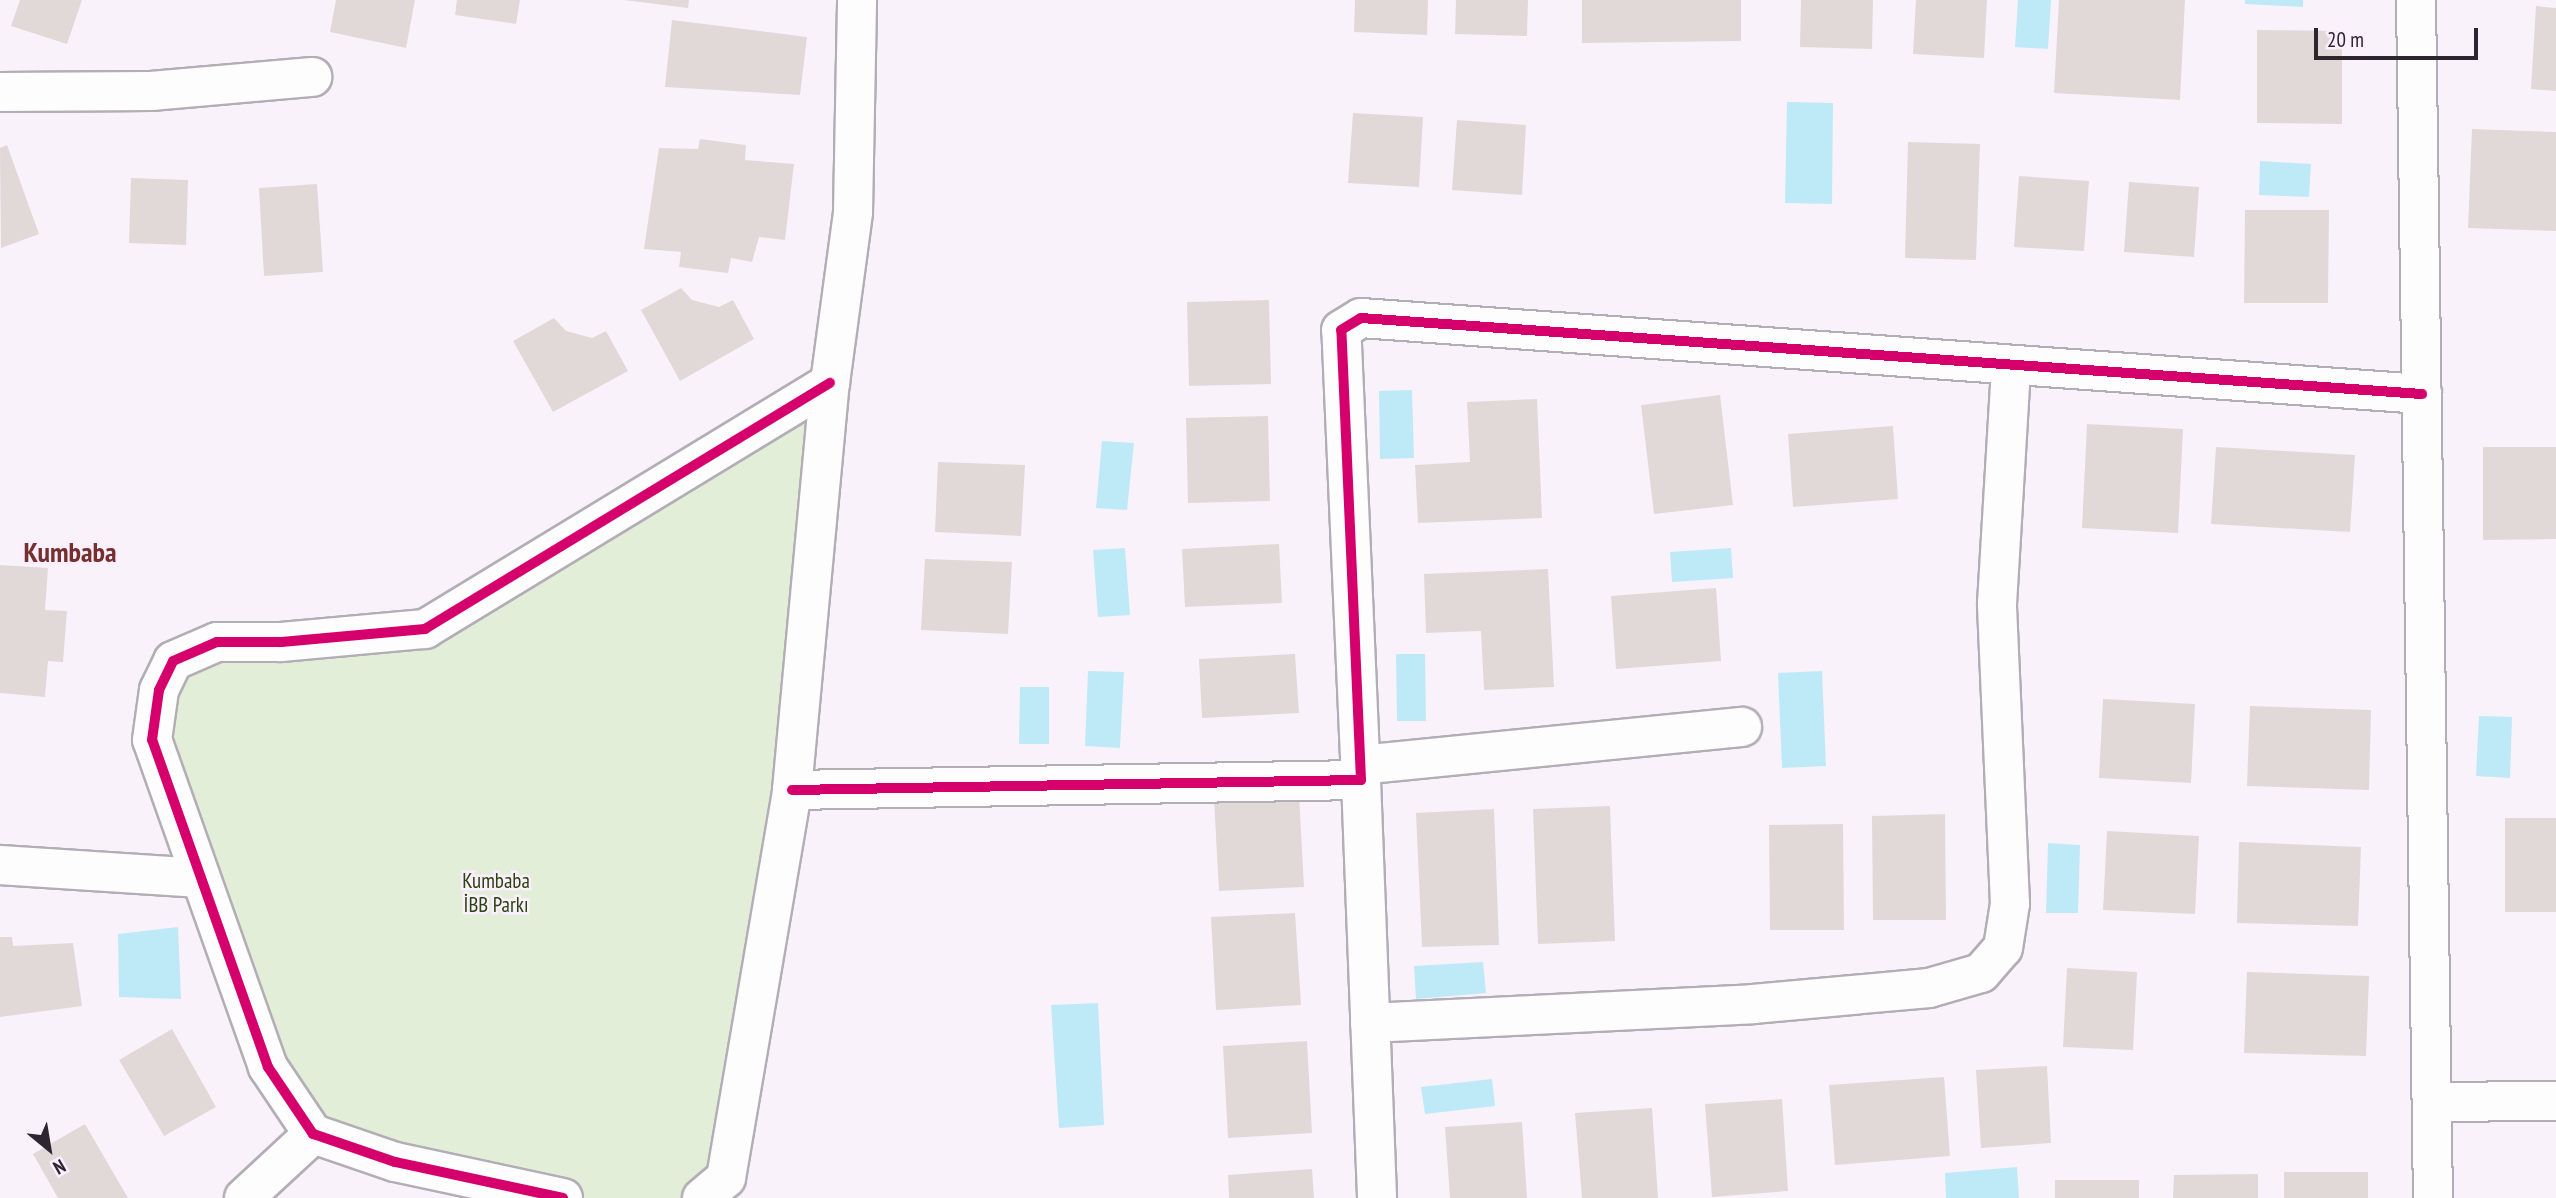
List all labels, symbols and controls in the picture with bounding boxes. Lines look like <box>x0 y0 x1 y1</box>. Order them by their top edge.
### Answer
scale bar <box>2318 14 2482 58</box>
text: 20 m <box>2327 26 2364 53</box>
district label: Kumbaba <box>23 535 117 569</box>
park label: Kumbaba İBB Parkı <box>462 868 530 918</box>
north arrow <box>14 1114 84 1184</box>
text: N <box>49 1154 70 1180</box>

